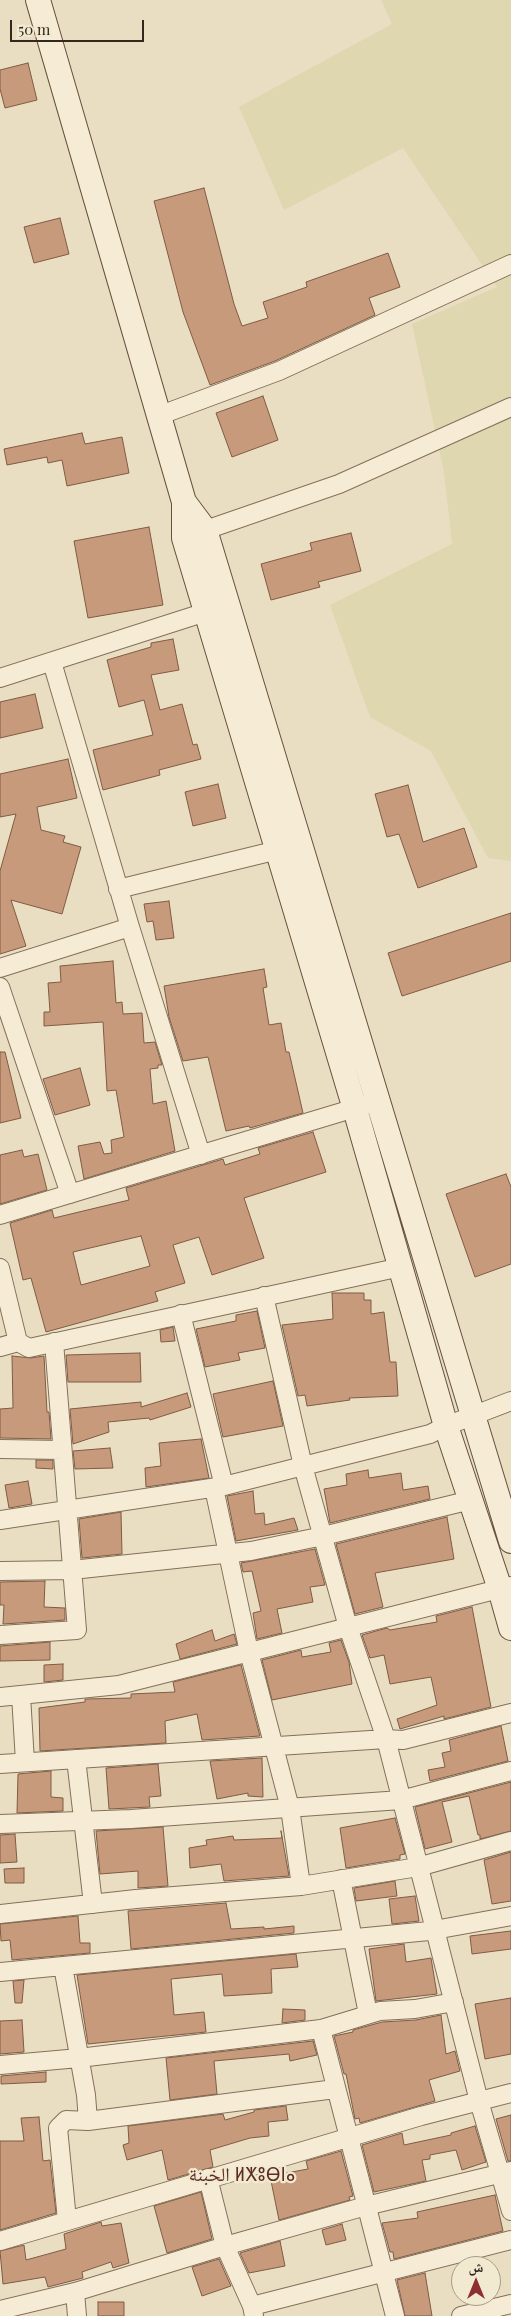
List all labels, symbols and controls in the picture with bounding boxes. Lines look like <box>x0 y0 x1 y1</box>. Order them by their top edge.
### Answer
scale bar <box>12 10 146 42</box>
text: 50 m <box>18 19 50 39</box>
district label: الخبنة ⵍⵅⵓⴱⵏⴰ <box>189 2164 295 2186</box>
north arrow <box>451 2256 501 2306</box>
text: ش <box>469 2257 483 2276</box>

